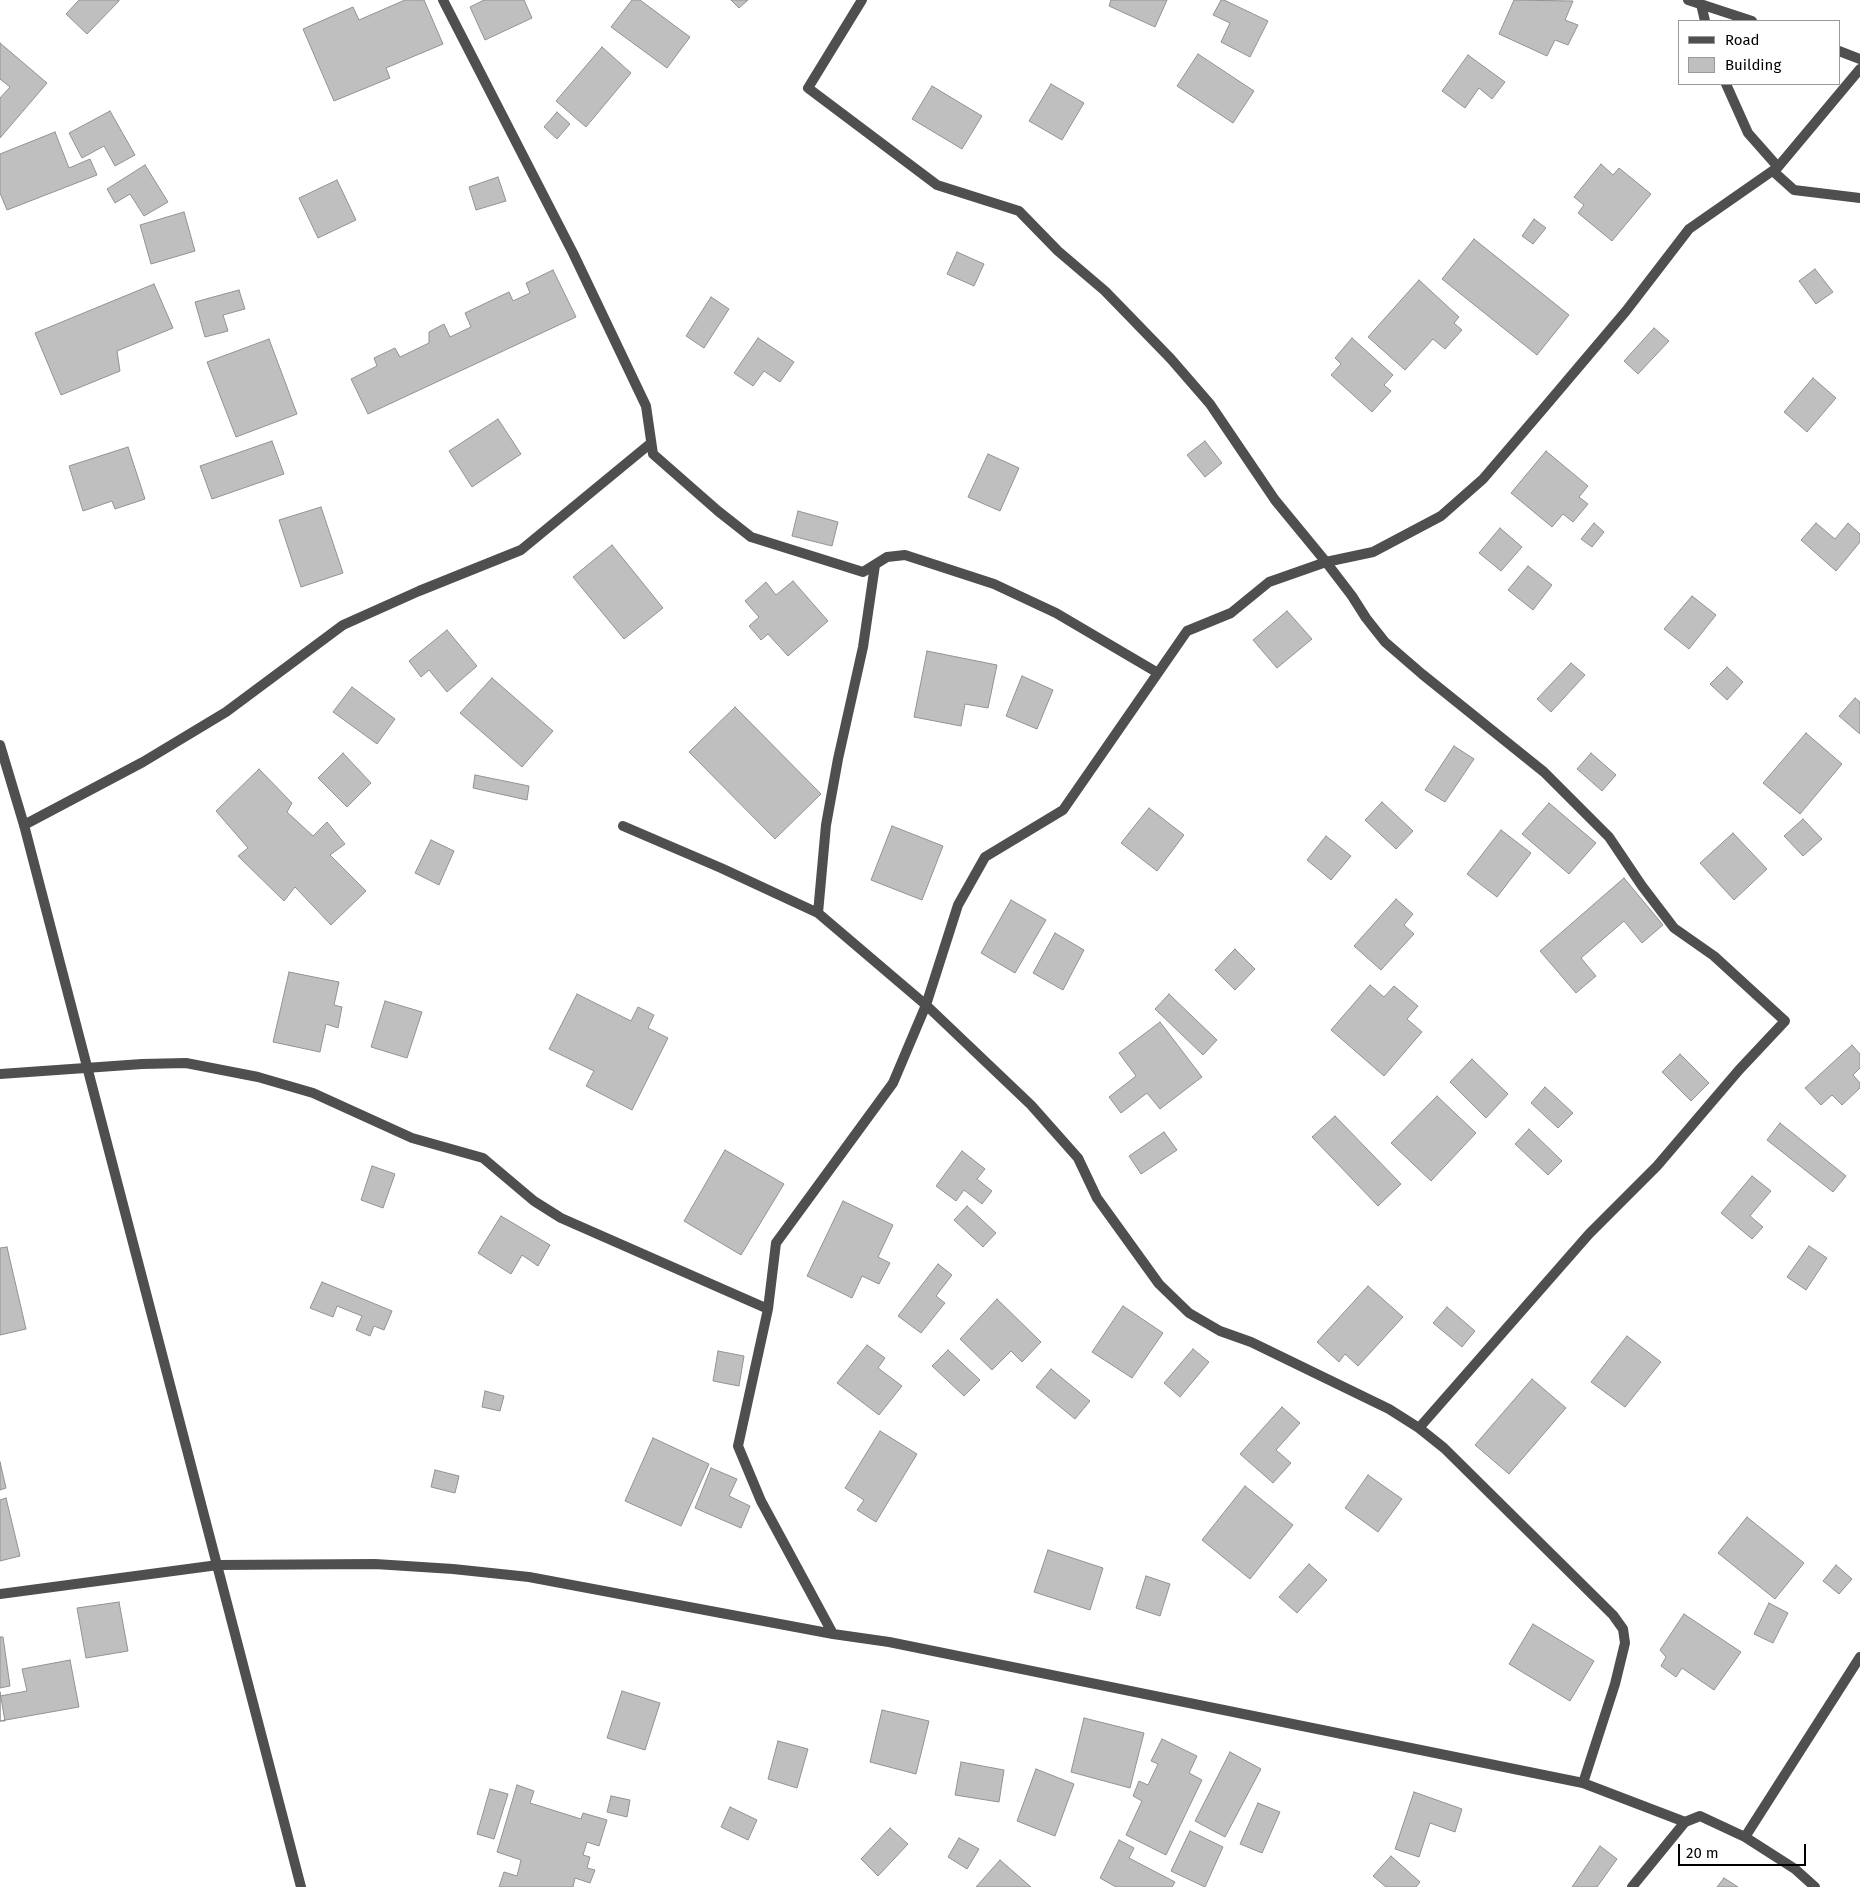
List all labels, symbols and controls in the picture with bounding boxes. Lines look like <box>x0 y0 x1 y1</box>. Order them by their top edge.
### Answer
legend <box>1678 20 1840 85</box>
text: Road <box>1725 31 1760 49</box>
text: Building <box>1725 56 1781 74</box>
scale bar <box>1680 1834 1808 1866</box>
text: 20 m <box>1686 1844 1719 1862</box>

